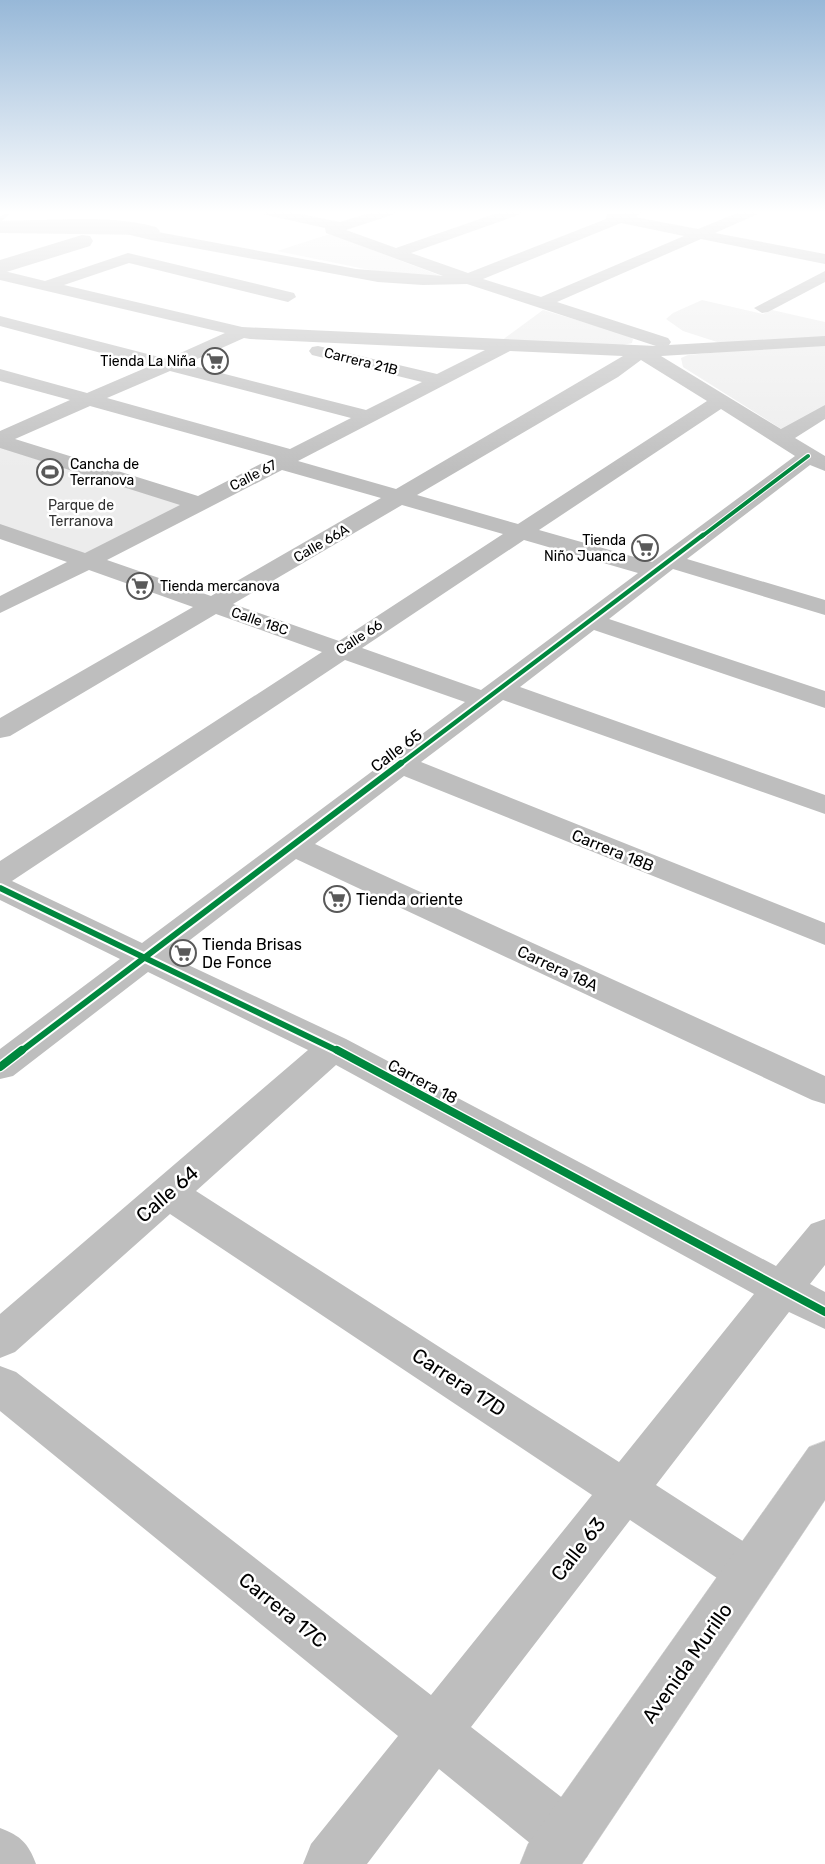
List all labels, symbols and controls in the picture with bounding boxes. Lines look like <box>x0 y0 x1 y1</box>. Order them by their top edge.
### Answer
street label: Carrera 21B <box>322 344 399 379</box>
supermarket icon: Tienda La Niña <box>200 346 230 376</box>
place label: Tienda La Niña <box>100 353 196 370</box>
place label: Cancha de Terranova <box>70 456 139 489</box>
street label: Calle 67 <box>227 456 280 494</box>
sports icon: Cancha de Terranova <box>35 457 65 487</box>
park label: Parque de Terranova <box>48 497 114 530</box>
street label: Calle 66A <box>290 520 353 566</box>
place label: Tienda Niño Juanca <box>544 532 626 565</box>
supermarket icon: Tienda Niño Juanca <box>630 533 660 563</box>
supermarket icon: Tienda mercanova <box>125 571 155 601</box>
place label: Tienda mercanova <box>160 578 280 595</box>
street label: Calle 18C <box>229 604 291 639</box>
street label: Calle 66 <box>333 616 386 659</box>
street label: Calle 65 <box>367 725 426 776</box>
street label: Carrera 18B <box>569 825 657 876</box>
supermarket icon: Tienda oriente <box>322 884 352 914</box>
place label: Tienda oriente <box>356 890 463 909</box>
place label: Tienda Brisas De Fonce <box>202 935 302 972</box>
supermarket icon: Tienda Brisas De Fonce <box>168 938 198 968</box>
street label: Carrera 18A <box>514 941 601 996</box>
street label: Carrera 18 <box>385 1055 461 1108</box>
street label: Calle 64 <box>131 1160 203 1228</box>
street label: Carrera 17D <box>408 1343 510 1421</box>
street label: Calle 63 <box>546 1512 610 1586</box>
street label: Carrera 17C <box>234 1567 332 1653</box>
street label: Avenida Murillo <box>637 1598 737 1728</box>

